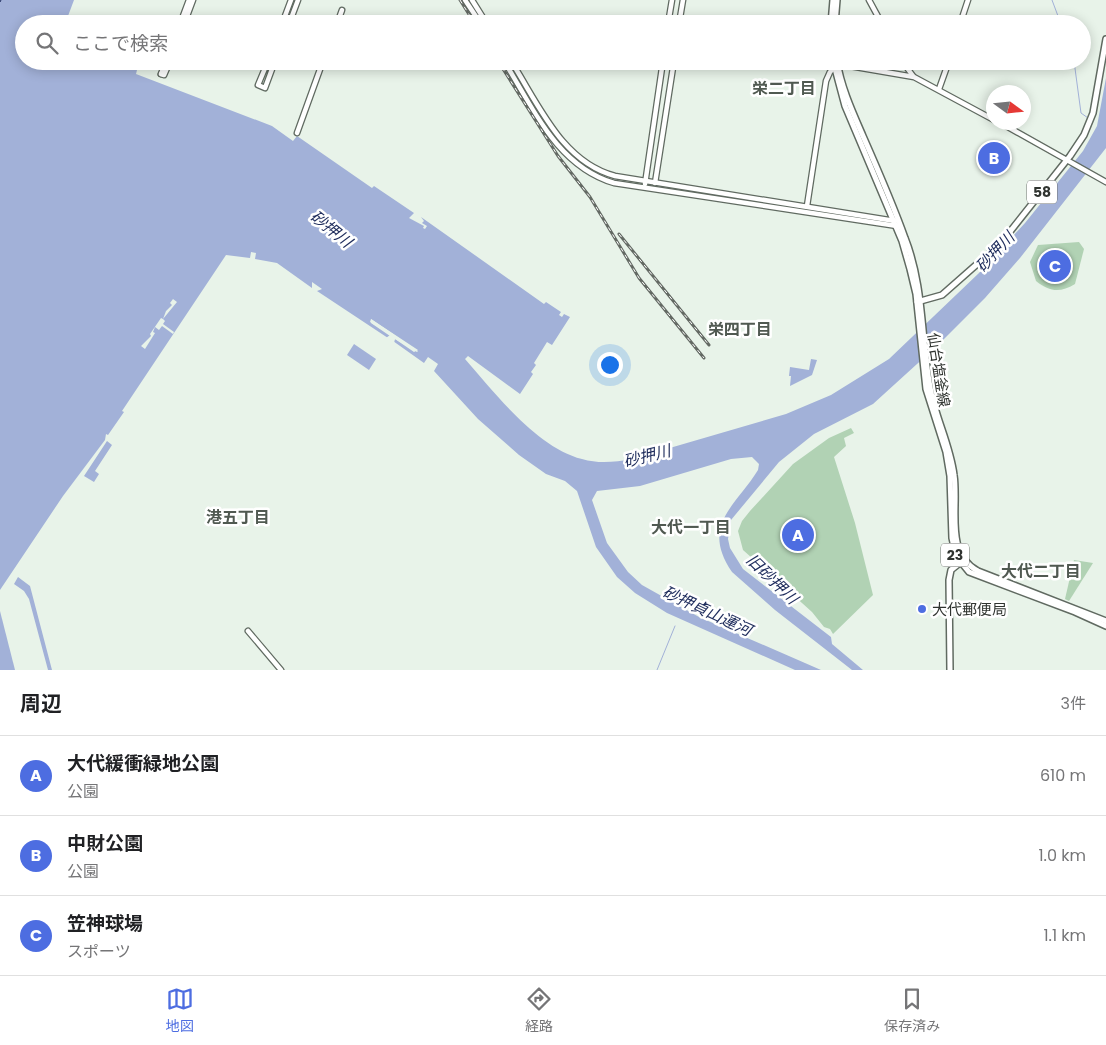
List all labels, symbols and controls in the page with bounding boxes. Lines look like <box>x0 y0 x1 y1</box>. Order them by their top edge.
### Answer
search box <box>15 15 1091 70</box>
icon: search <box>33 29 61 57</box>
text: ここで検索 <box>73 30 168 57</box>
district label: 栄二丁目 <box>752 77 816 100</box>
north arrow <box>986 85 1031 130</box>
pin: B <box>978 139 1010 177</box>
road number: 58 <box>1027 180 1057 203</box>
water label: 砂押川 <box>305 205 358 254</box>
water label: 砂押川 <box>970 225 1021 277</box>
pin: C <box>1039 247 1071 285</box>
district label: 栄四丁目 <box>708 318 772 341</box>
street label: 仙台塩釜線 <box>923 331 955 409</box>
your location <box>597 352 623 378</box>
water label: 砂押川 <box>621 439 675 473</box>
district label: 港五丁目 <box>206 506 270 529</box>
district label: 大代一丁目 <box>651 516 731 539</box>
pin: A <box>782 516 814 554</box>
road number: 23 <box>941 544 969 566</box>
water label: 旧砂押川 <box>741 548 804 611</box>
district label: 大代二丁目 <box>1001 560 1081 583</box>
water label: 砂押貞山運河 <box>659 580 758 643</box>
place label: 大代郵便局 <box>932 599 1007 620</box>
marker: 大代郵便局 <box>916 603 928 615</box>
text: 周辺 <box>20 689 62 718</box>
text: 3件 <box>1061 692 1086 715</box>
text: 大代緩衝緑地公園 <box>67 750 219 777</box>
text: A <box>30 764 42 787</box>
text: 610 m <box>1040 764 1086 787</box>
text: 公園 <box>67 780 99 803</box>
text: 中財公園 <box>67 830 143 857</box>
text: B <box>31 844 41 867</box>
text: 1.0 km <box>1038 844 1086 867</box>
text: 公園 <box>67 860 99 883</box>
text: 笠神球場 <box>67 910 143 937</box>
text: C <box>30 924 42 947</box>
text: 1.1 km <box>1043 924 1086 947</box>
text: スポーツ <box>67 940 131 963</box>
tab: 地図 <box>166 985 194 1037</box>
tab: 経路 <box>525 985 553 1037</box>
tab: 保存済み <box>884 985 940 1037</box>

